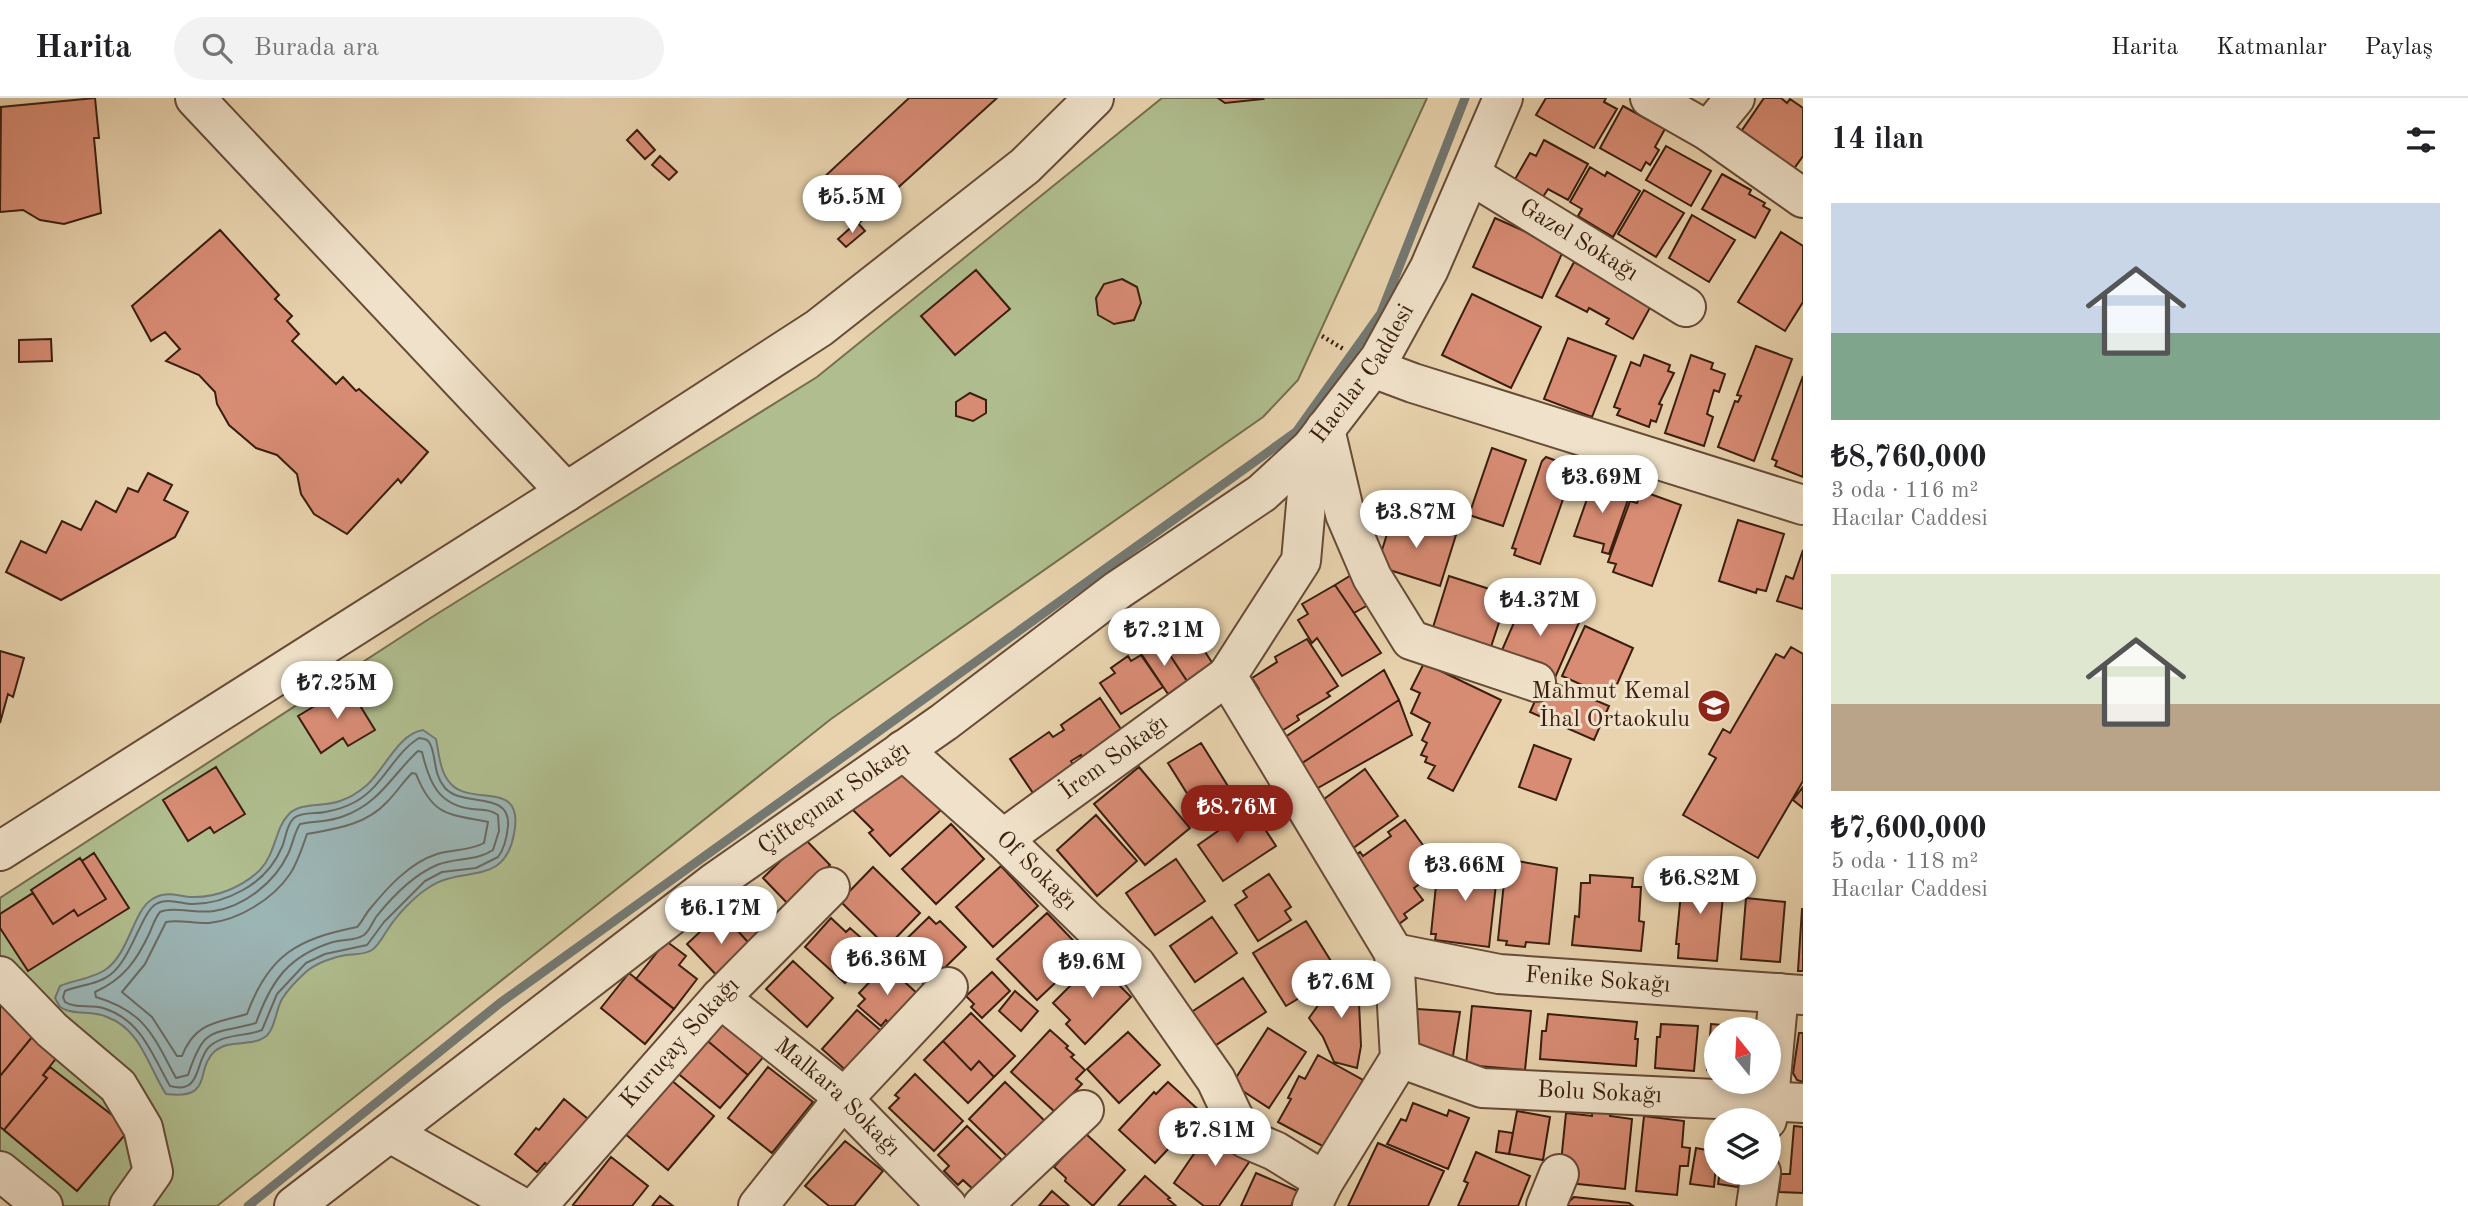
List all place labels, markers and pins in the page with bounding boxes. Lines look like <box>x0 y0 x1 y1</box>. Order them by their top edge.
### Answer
pin: ₺5.5M <box>803 176 901 235</box>
pin: ₺3.69M <box>1545 456 1659 515</box>
pin: ₺3.87M <box>1359 490 1473 550</box>
pin: ₺4.37M <box>1483 578 1597 638</box>
pin: ₺7.21M <box>1107 608 1221 668</box>
pin: ₺7.25M <box>280 662 394 721</box>
place label: Mahmut Kemal İhal Ortaokulu <box>1531 680 1690 732</box>
school or university icon: Mahmut Kemal İhal Ortaokulu <box>1695 687 1733 725</box>
pin: ₺8.76M <box>1180 786 1294 845</box>
pin: ₺3.66M <box>1408 844 1522 903</box>
pin: ₺6.82M <box>1643 856 1757 916</box>
pin: ₺6.17M <box>664 886 778 946</box>
pin: ₺6.36M <box>830 937 944 997</box>
pin: ₺9.6M <box>1043 940 1141 1000</box>
pin: ₺7.6M <box>1292 960 1390 1020</box>
pin: ₺7.81M <box>1158 1108 1272 1168</box>

